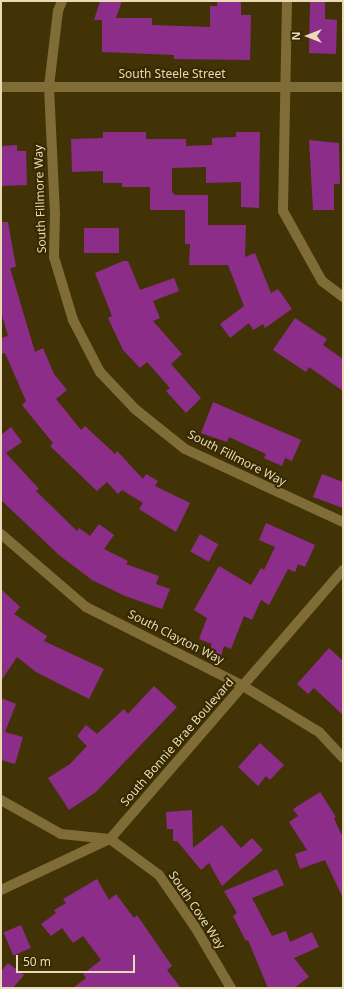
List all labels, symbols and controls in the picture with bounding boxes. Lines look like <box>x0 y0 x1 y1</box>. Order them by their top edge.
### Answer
north arrow <box>288 16 328 56</box>
text: N <box>288 32 303 40</box>
street label: South Steele Street <box>118 67 226 81</box>
street label: South Fillmore Way <box>31 145 49 253</box>
street label: South Fillmore Way <box>185 427 289 489</box>
street label: South Clayton Way <box>126 607 226 667</box>
street label: South Bonnie Brae Boulevard <box>117 675 237 809</box>
street label: South Cove Way <box>166 868 228 952</box>
scale bar <box>18 947 137 973</box>
text: 50 m <box>23 953 51 970</box>

